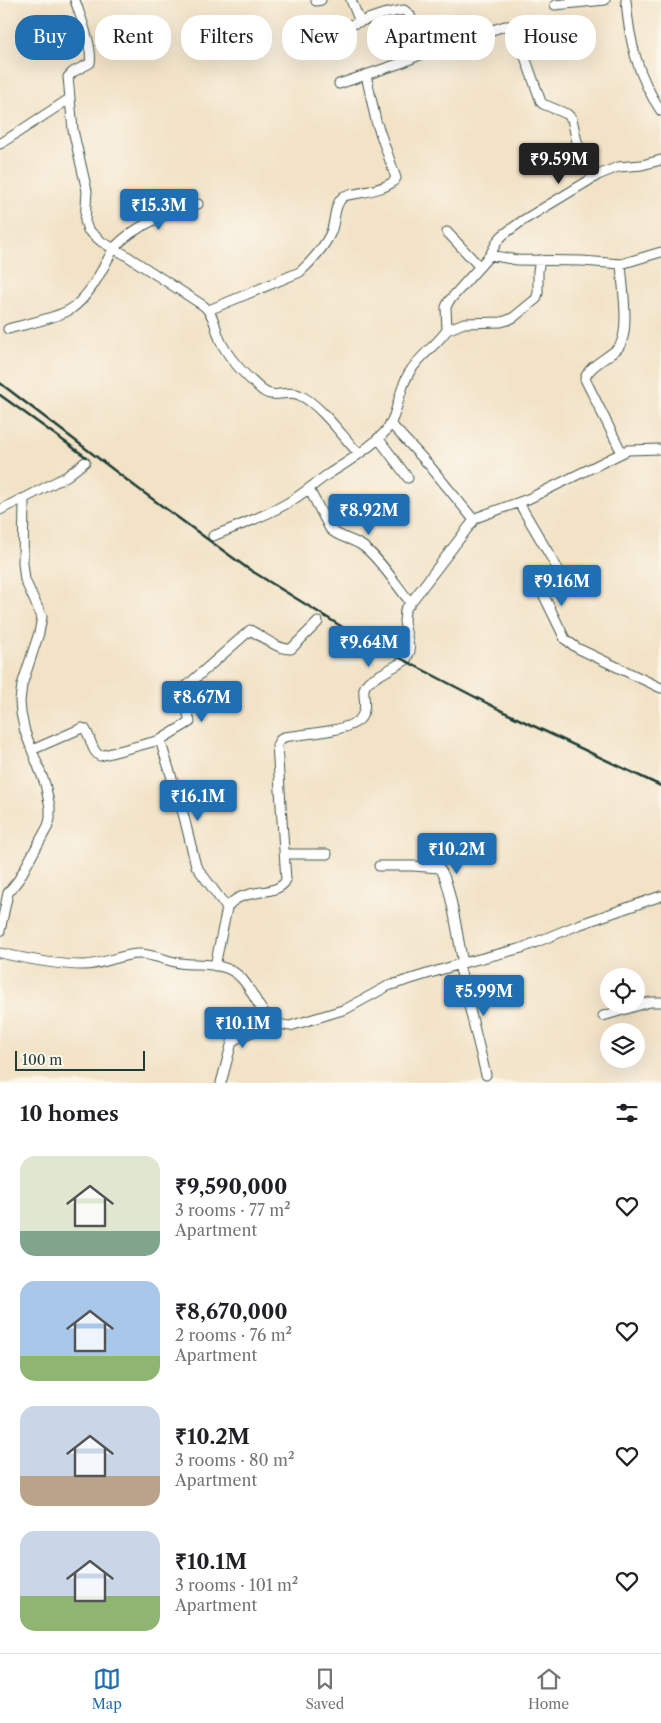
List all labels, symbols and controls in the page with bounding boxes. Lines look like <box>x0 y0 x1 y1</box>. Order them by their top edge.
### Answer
chip: Buy <box>15 15 85 60</box>
chip: Rent <box>95 15 171 60</box>
chip: Filters <box>181 15 272 60</box>
chip: New <box>282 15 357 60</box>
chip: Apartment <box>367 15 495 60</box>
chip: House <box>505 15 596 60</box>
pin: ₹9.59M <box>518 142 600 185</box>
text: ₹9.59M <box>530 149 588 169</box>
pin: ₹15.3M <box>118 188 200 231</box>
text: ₹15.3M <box>131 195 187 215</box>
pin: ₹8.92M <box>328 494 410 536</box>
text: ₹8.92M <box>339 500 399 520</box>
pin: ₹9.16M <box>521 564 603 607</box>
text: ₹9.16M <box>534 571 590 591</box>
pin: ₹9.64M <box>328 626 410 668</box>
text: ₹9.64M <box>340 632 398 652</box>
pin: ₹8.67M <box>161 680 243 723</box>
text: ₹8.67M <box>173 687 231 707</box>
pin: ₹16.1M <box>157 780 239 822</box>
text: ₹16.1M <box>171 786 225 806</box>
pin: ₹10.2M <box>416 832 498 875</box>
text: ₹10.2M <box>428 839 486 859</box>
map controls <box>600 968 645 1068</box>
button: locate <box>600 968 645 1013</box>
pin: ₹5.99M <box>443 974 525 1017</box>
text: ₹5.99M <box>455 981 513 1001</box>
pin: ₹10.1M <box>202 1006 284 1049</box>
text: ₹10.1M <box>216 1013 270 1033</box>
button: layers <box>600 1023 645 1068</box>
scale bar <box>15 1048 145 1071</box>
text: 100 m <box>22 1051 62 1069</box>
icon: filters <box>613 1099 641 1127</box>
text: 10 homes <box>20 1101 119 1126</box>
text: ₹9,590,000 <box>175 1174 287 1199</box>
icon: home <box>60 1176 120 1236</box>
icon: heart <box>613 1192 641 1220</box>
text: 3 rooms · 77 m² <box>175 1200 291 1220</box>
text: Apartment <box>175 1220 257 1240</box>
text: ₹8,670,000 <box>175 1299 288 1324</box>
icon: home <box>60 1301 120 1361</box>
icon: heart <box>613 1317 641 1345</box>
text: 2 rooms · 76 m² <box>175 1325 292 1345</box>
text: Apartment <box>175 1345 257 1365</box>
text: ₹10.2M <box>175 1424 250 1449</box>
icon: home <box>60 1426 120 1486</box>
icon: heart <box>613 1442 641 1470</box>
text: 3 rooms · 80 m² <box>175 1450 294 1470</box>
text: Apartment <box>175 1470 257 1490</box>
text: ₹10.1M <box>175 1549 247 1574</box>
icon: home <box>60 1551 120 1611</box>
icon: heart <box>613 1567 641 1595</box>
text: 3 rooms · 101 m² <box>175 1575 298 1595</box>
text: Apartment <box>175 1595 257 1615</box>
tab: Map <box>92 1665 122 1713</box>
tab: Saved <box>306 1665 344 1713</box>
tab: Home <box>528 1665 569 1713</box>

